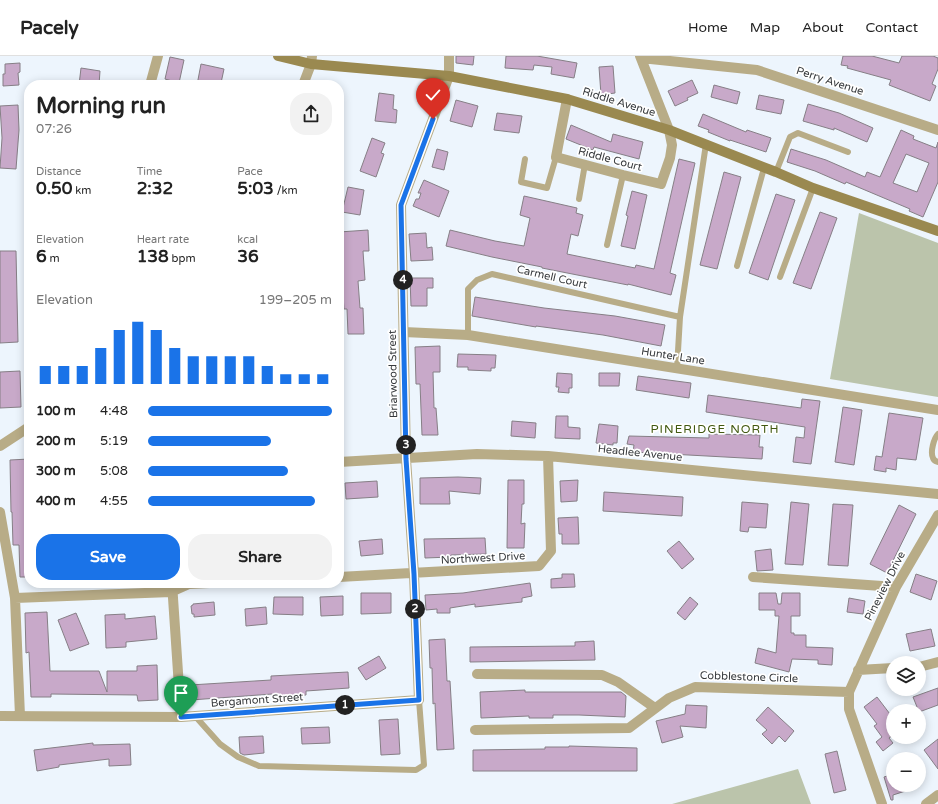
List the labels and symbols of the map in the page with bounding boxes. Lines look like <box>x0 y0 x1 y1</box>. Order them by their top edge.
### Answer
street label: Perry Avenue <box>795 64 865 98</box>
pin <box>416 78 450 119</box>
street label: Riddle Avenue <box>581 85 657 119</box>
street label: Riddle Court <box>577 144 643 174</box>
street label: Carmell Court <box>515 263 589 291</box>
pin: 4 <box>393 270 413 290</box>
street label: Briarwood Street <box>386 330 400 418</box>
street label: Hunter Lane <box>640 345 706 367</box>
district label: PINERIDGE NORTH <box>651 422 779 436</box>
pin: 3 <box>396 435 416 455</box>
street label: Headlee Avenue <box>597 442 683 464</box>
street label: Northwest Drive <box>440 549 526 567</box>
street label: Pineview Drive <box>862 549 908 623</box>
pin: 2 <box>405 599 425 619</box>
street label: Cobblestone Circle <box>700 669 798 685</box>
pin <box>164 676 198 717</box>
street label: Bergamont Street <box>210 690 304 710</box>
pin: 1 <box>335 695 355 715</box>

